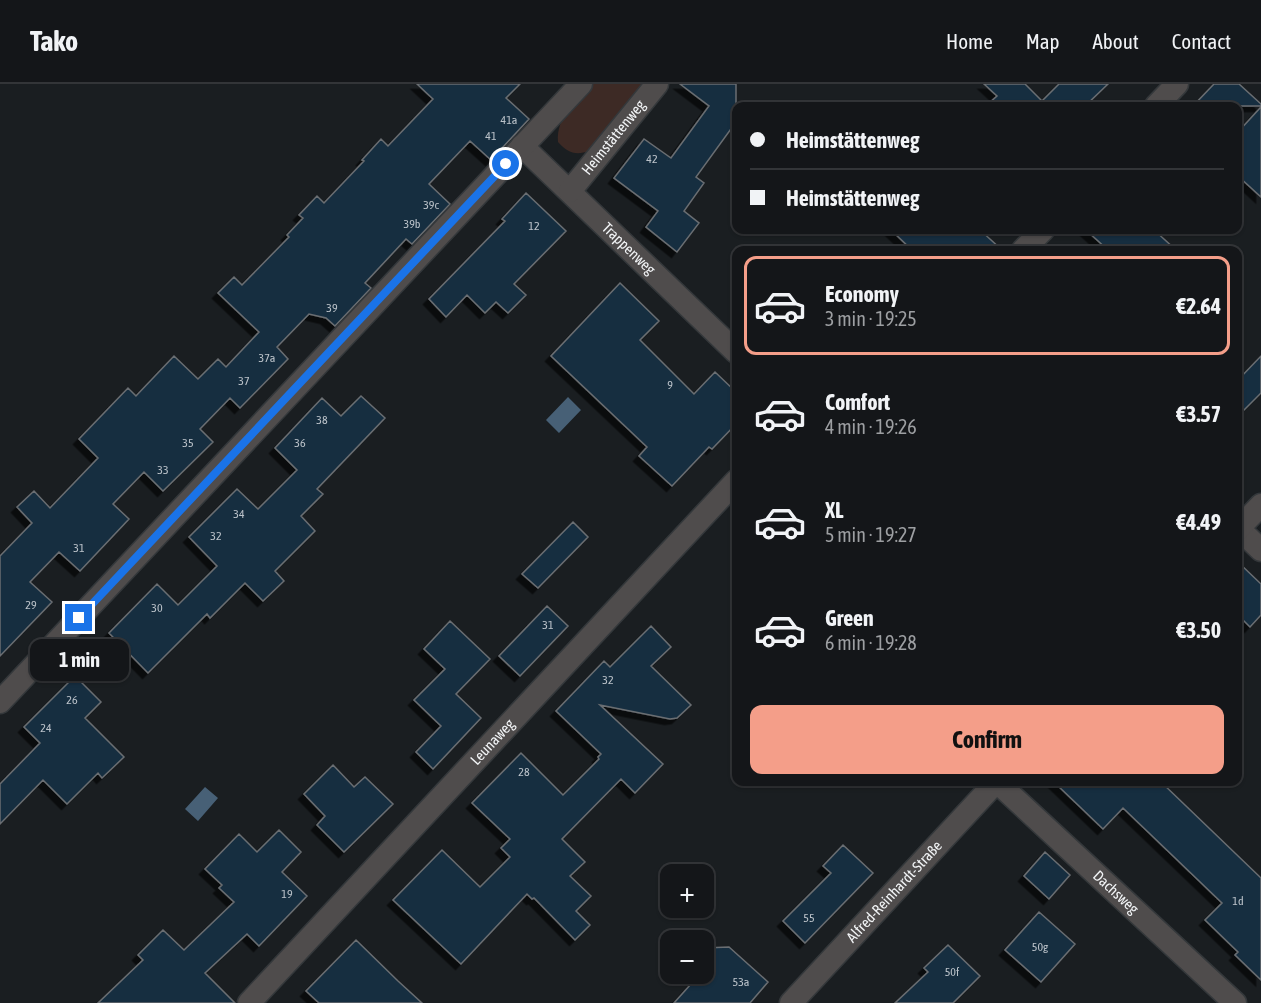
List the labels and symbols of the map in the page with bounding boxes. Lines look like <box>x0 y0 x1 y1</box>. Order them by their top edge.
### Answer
street label: Heimstättenweg <box>578 96 649 178</box>
house number: 41a <box>501 113 517 127</box>
house number: 41 <box>485 129 497 143</box>
route start <box>492 150 519 177</box>
house number: 42 <box>646 152 658 166</box>
house number: 39c <box>423 198 439 212</box>
house number: 39b <box>404 217 421 231</box>
house number: 12 <box>528 219 540 233</box>
street label: Trappenweg <box>599 219 659 278</box>
house number: 39 <box>326 301 338 315</box>
house number: 37a <box>259 351 275 365</box>
house number: 37 <box>238 374 250 388</box>
house number: 9 <box>667 378 673 392</box>
house number: 38 <box>316 413 328 427</box>
house number: 35 <box>182 436 194 450</box>
house number: 36 <box>294 436 306 450</box>
house number: 33 <box>157 463 169 477</box>
house number: 34 <box>233 507 245 521</box>
house number: 32 <box>210 529 222 543</box>
house number: 31 <box>73 541 85 555</box>
house number: 29 <box>25 598 37 612</box>
house number: 30 <box>151 601 163 615</box>
route end <box>65 604 92 631</box>
house number: 31 <box>542 618 554 632</box>
callout: 1 min <box>29 639 128 681</box>
house number: 32 <box>602 673 614 687</box>
house number: 26 <box>66 693 78 707</box>
street label: Leunaweg <box>467 715 518 768</box>
house number: 24 <box>40 721 52 735</box>
house number: 28 <box>518 765 530 779</box>
street label: Alfred-Reinhardt-Straße <box>843 837 945 945</box>
street label: Dachsweg <box>1090 867 1143 917</box>
house number: 19 <box>281 887 293 901</box>
house number: 1d <box>1232 894 1244 908</box>
house number: 55 <box>803 911 815 925</box>
house number: 50g <box>1032 940 1049 954</box>
house number: 50f <box>945 965 960 979</box>
house number: 53a <box>733 975 749 989</box>

